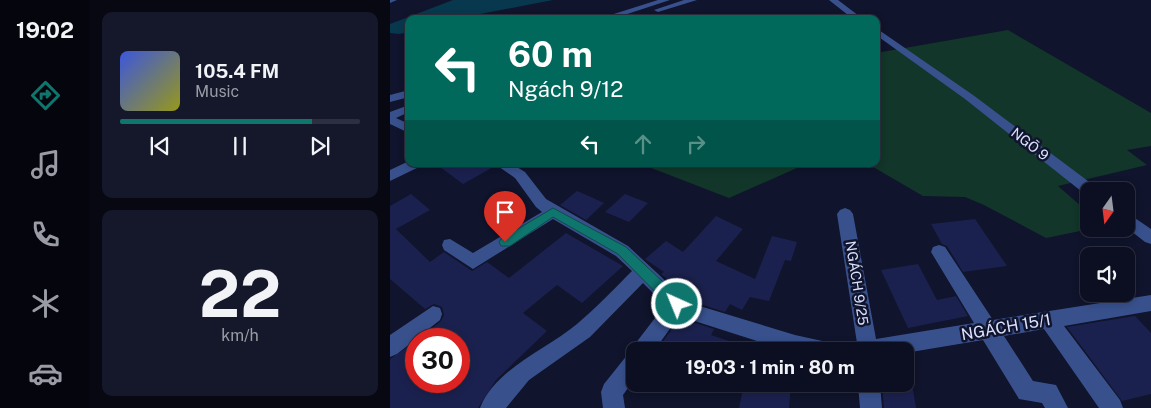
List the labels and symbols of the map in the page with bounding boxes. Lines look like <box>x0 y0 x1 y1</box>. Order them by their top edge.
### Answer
street label: NGÕ 9 <box>1008 124 1053 164</box>
north arrow <box>1080 182 1135 238</box>
pin <box>484 191 526 242</box>
street label: NGÁCH 9/25 <box>842 240 873 326</box>
position arrow <box>650 277 702 329</box>
street label: NGÁCH 15/1 <box>960 309 1052 344</box>
speed limit sign: 30 <box>405 328 470 393</box>

